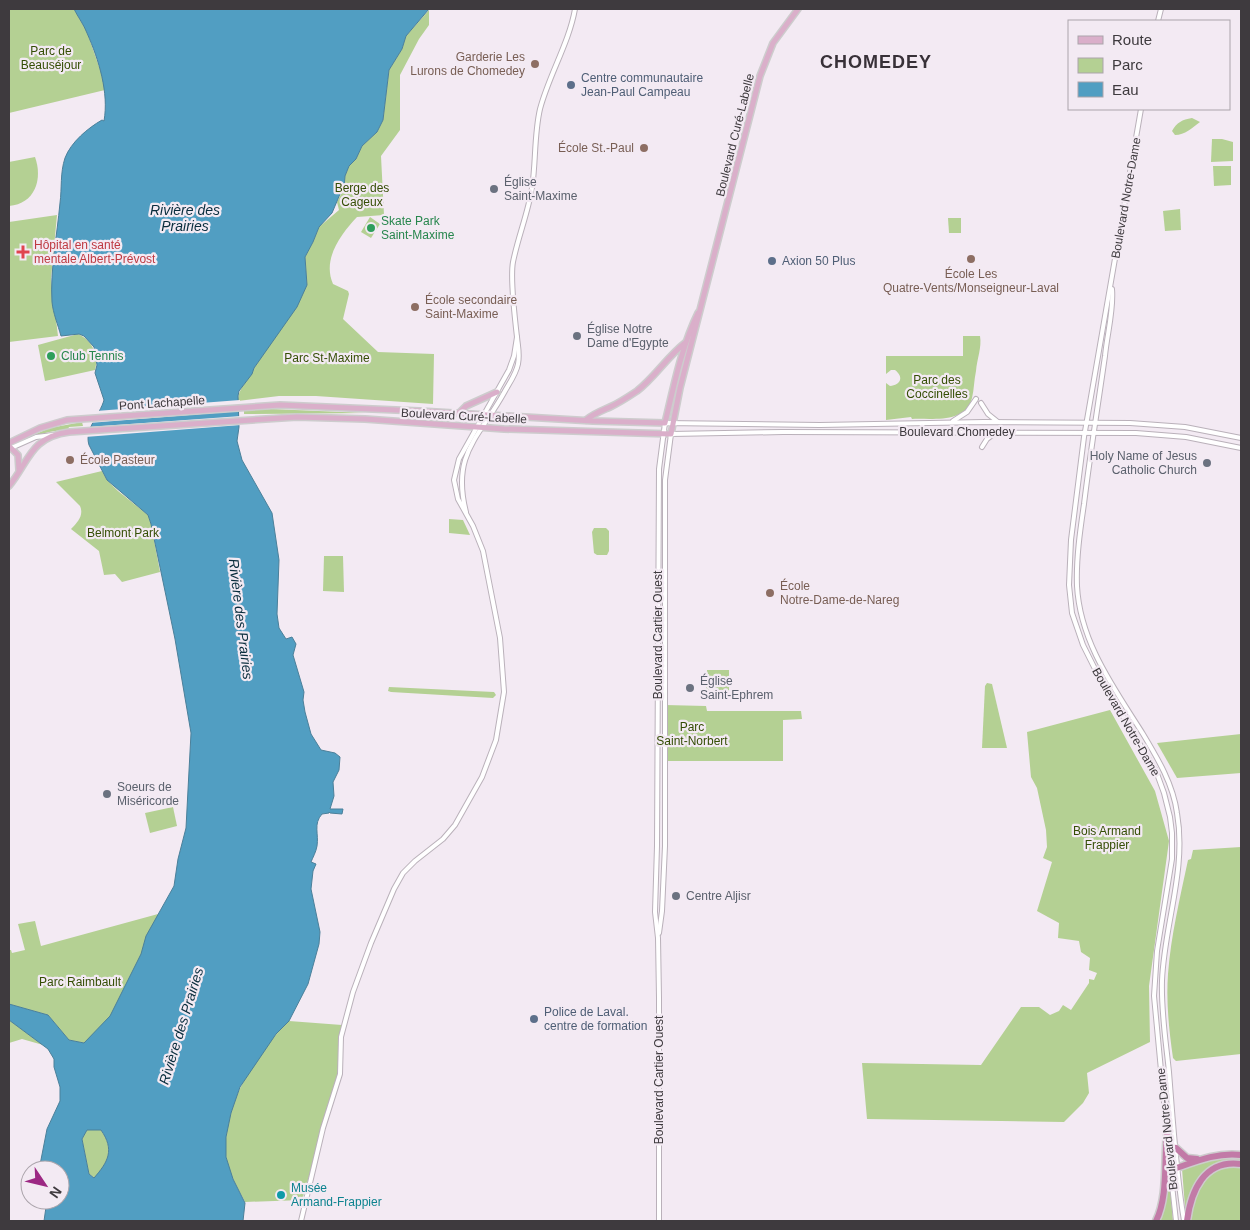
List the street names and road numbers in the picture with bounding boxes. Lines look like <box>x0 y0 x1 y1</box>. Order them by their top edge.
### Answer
street label: Boulevard Curé-Labelle <box>713 72 757 198</box>
street label: Boulevard Notre-Dame <box>1108 136 1144 260</box>
street label: Pont Lachapelle <box>119 393 206 413</box>
street label: Boulevard Curé-Labelle <box>401 406 528 426</box>
street label: Boulevard Chomedey <box>899 425 1015 439</box>
street label: Boulevard Cartier Ouest <box>651 570 665 699</box>
street label: Boulevard Notre-Dame <box>1089 665 1163 779</box>
street label: Boulevard Cartier Ouest <box>652 1015 666 1144</box>
street label: Boulevard Notre-Dame <box>1154 1067 1180 1191</box>

